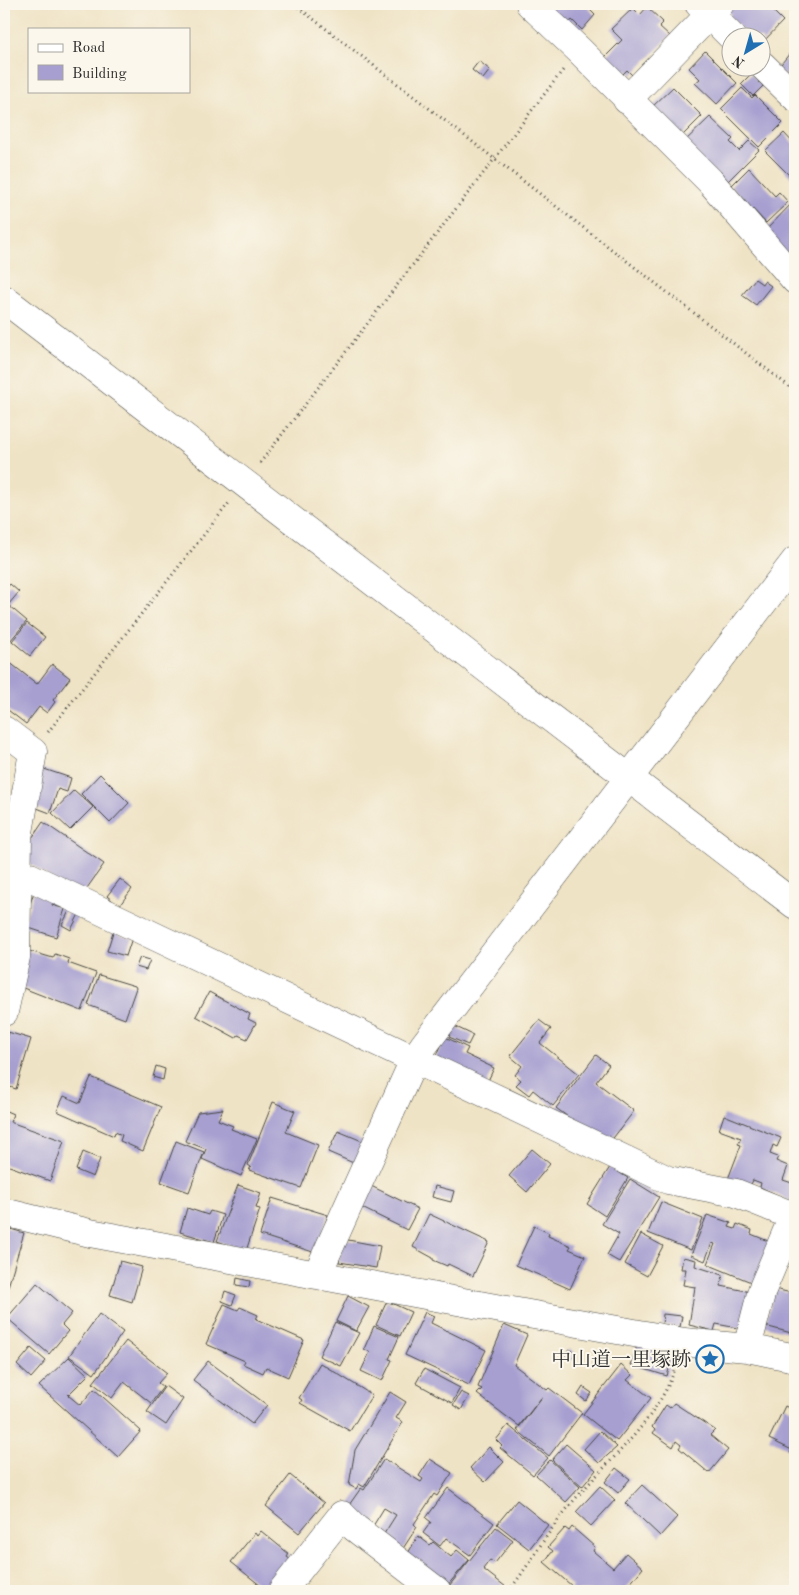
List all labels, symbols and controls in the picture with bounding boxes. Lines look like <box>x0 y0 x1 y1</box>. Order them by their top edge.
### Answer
legend <box>28 28 190 92</box>
north arrow <box>722 28 772 78</box>
text: Road <box>72 41 106 56</box>
text: N <box>730 53 747 70</box>
text: Building <box>72 67 127 82</box>
place icon: 中山道一里塚跡 <box>695 1344 725 1374</box>
place label: 中山道一里塚跡 <box>551 1349 691 1371</box>

